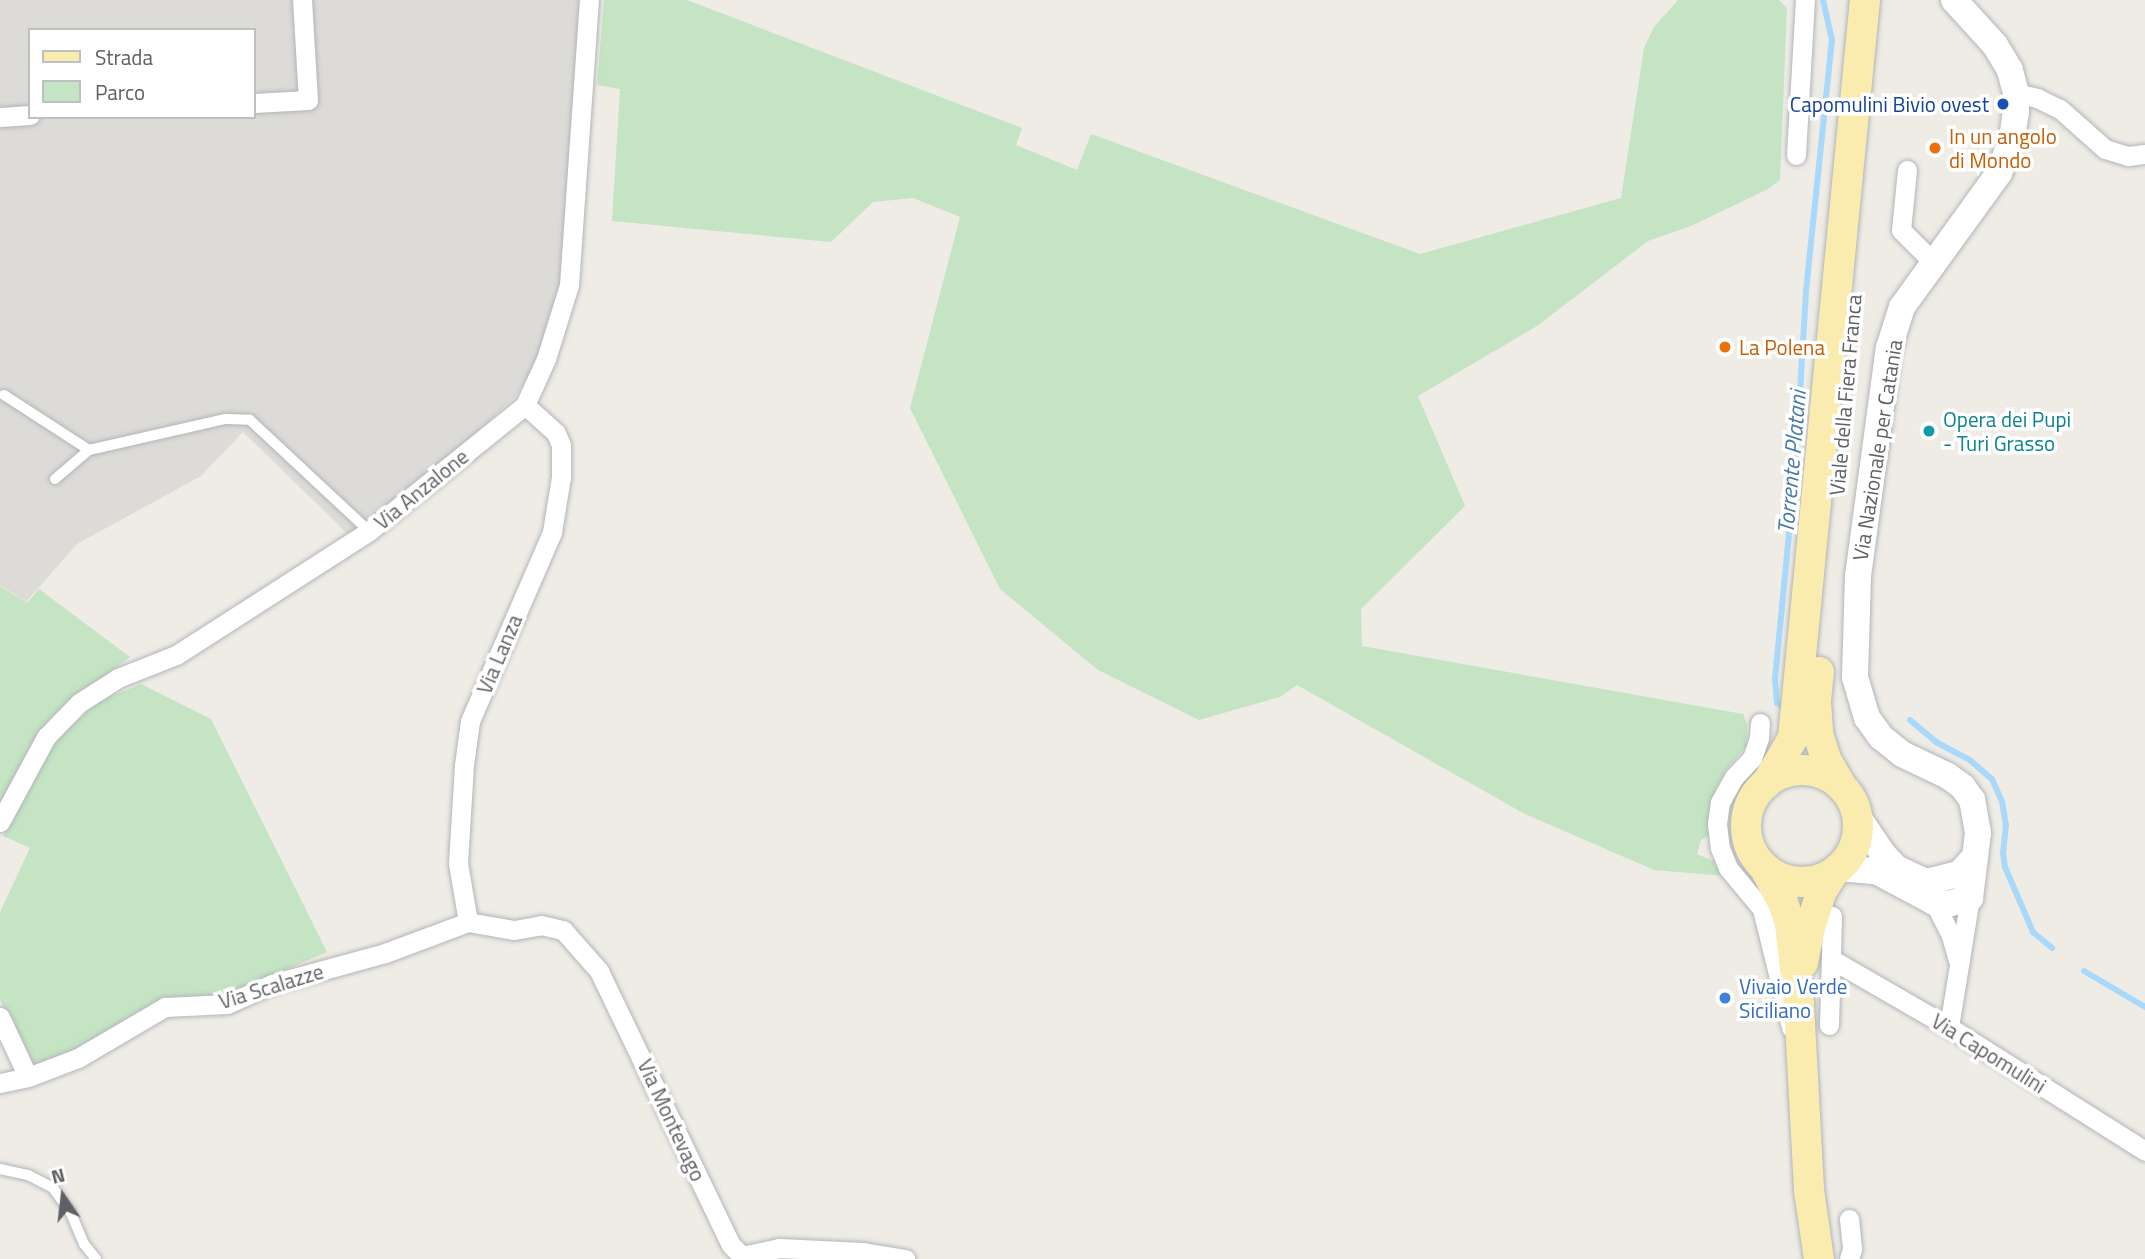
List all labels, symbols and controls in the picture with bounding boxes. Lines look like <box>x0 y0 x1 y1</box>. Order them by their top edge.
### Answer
legend <box>28 28 256 119</box>
text: Strada <box>95 41 153 73</box>
text: Parco <box>95 76 145 108</box>
place label: Capomulini Bivio ovest <box>1790 91 1989 117</box>
marker: Capomulini Bivio ovest <box>1995 96 2011 112</box>
place label: In un angolo di Mondo <box>1949 123 2057 173</box>
marker: In un angolo di Mondo <box>1927 140 1943 156</box>
street label: Viale della Fiera Franca <box>1824 293 1866 497</box>
place label: La Polena <box>1739 334 1825 360</box>
street label: Via Nazionale per Catania <box>1847 338 1907 562</box>
marker: La Polena <box>1717 339 1733 355</box>
water label: Torrente Platani <box>1772 389 1812 535</box>
place label: Opera dei Pupi - Turi Grasso <box>1943 406 2071 456</box>
marker: Opera dei Pupi - Turi Grasso <box>1921 423 1937 439</box>
street label: Via Anzalone <box>369 443 473 535</box>
street label: Via Lanza <box>471 610 527 698</box>
street label: Via Scalazze <box>216 958 326 1014</box>
place label: Vivaio Verde Siciliano <box>1739 973 1847 1023</box>
marker: Vivaio Verde Siciliano <box>1717 990 1733 1006</box>
street label: Via Capomulini <box>1927 1008 2051 1098</box>
street label: Via Montevago <box>633 1055 711 1185</box>
text: N <box>48 1159 68 1191</box>
north arrow <box>28 1161 98 1231</box>

